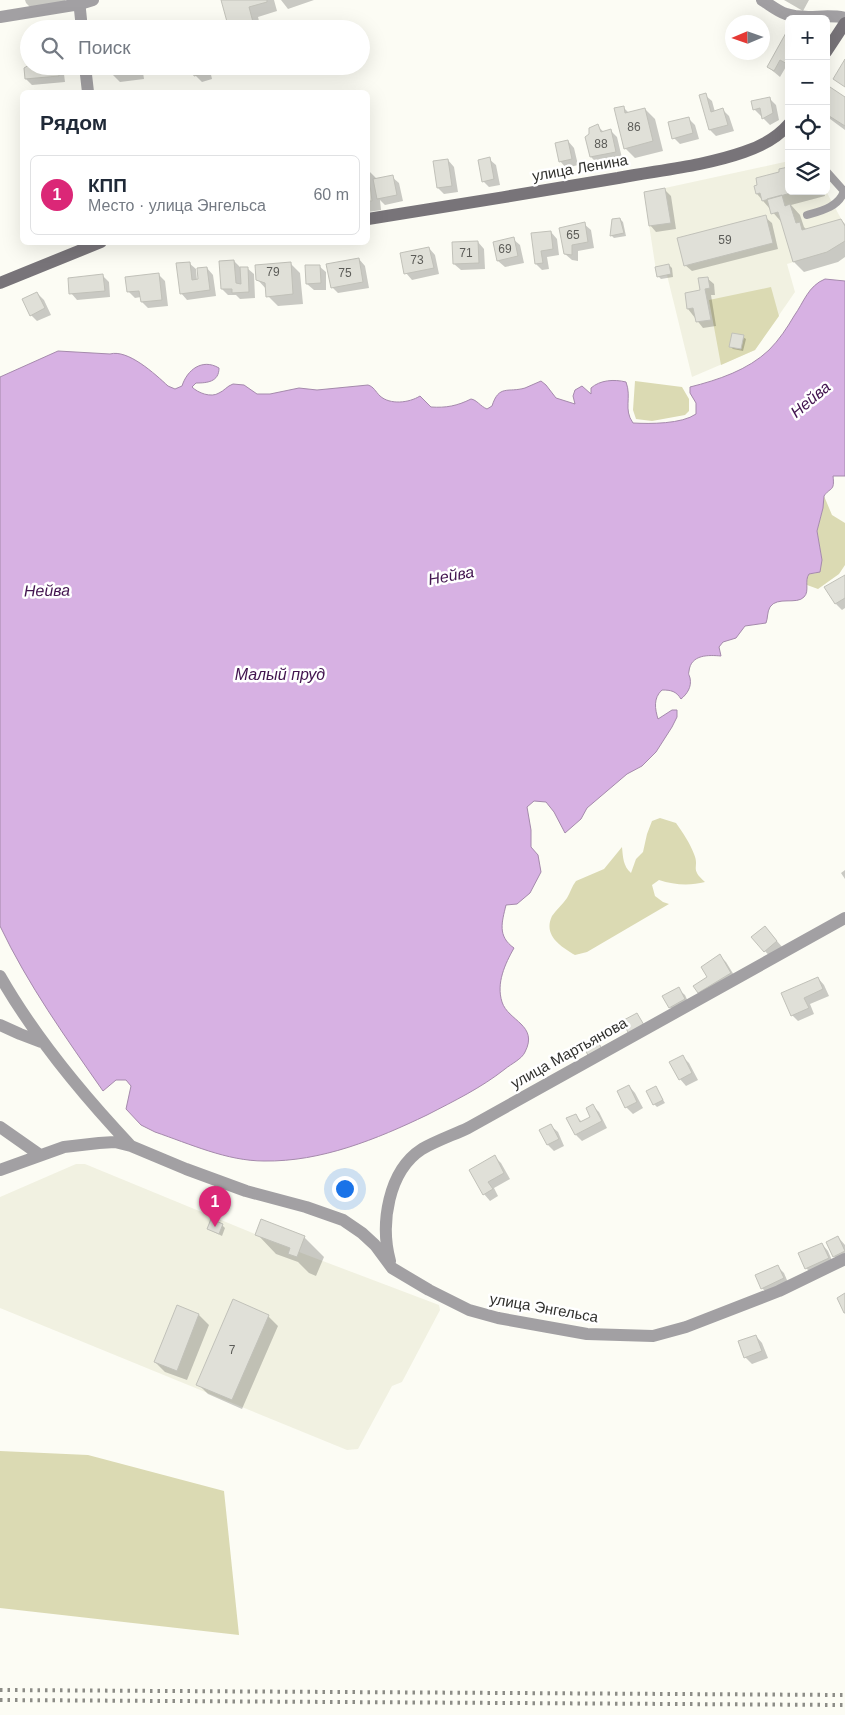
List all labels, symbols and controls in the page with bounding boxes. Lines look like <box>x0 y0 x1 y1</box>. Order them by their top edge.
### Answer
north arrow <box>725 15 770 60</box>
map controls <box>785 15 830 195</box>
button: + <box>785 15 830 60</box>
search box <box>20 20 370 75</box>
icon: search <box>38 34 66 62</box>
text: Поиск <box>78 37 131 58</box>
button: − <box>785 60 830 105</box>
button: locate <box>785 105 830 150</box>
text: Рядом <box>40 111 107 134</box>
house number: 86 <box>627 120 641 134</box>
house number: 88 <box>594 137 608 151</box>
button: layers <box>785 150 830 195</box>
street label: улица Ленина <box>531 151 630 184</box>
text: КПП <box>88 175 127 196</box>
text: 1 <box>53 186 61 203</box>
text: 60 m <box>313 186 349 203</box>
text: Место · улица Энгельса <box>88 197 266 214</box>
house number: 65 <box>566 228 580 242</box>
house number: 59 <box>718 233 732 247</box>
house number: 69 <box>498 242 512 256</box>
house number: 71 <box>459 246 473 260</box>
house number: 73 <box>410 253 424 267</box>
house number: 79 <box>266 265 280 279</box>
house number: 75 <box>338 266 352 280</box>
water label: Нейва <box>787 378 834 421</box>
water label: Нейва <box>427 563 475 588</box>
water label: Нейва <box>24 582 70 599</box>
water label: Малый пруд <box>235 666 325 683</box>
street label: улица Мартьянова <box>508 1013 630 1092</box>
your location <box>332 1176 358 1202</box>
pin: 1 <box>199 1186 231 1227</box>
street label: улица Энгельса <box>489 1290 600 1326</box>
house number: 7 <box>229 1343 236 1357</box>

